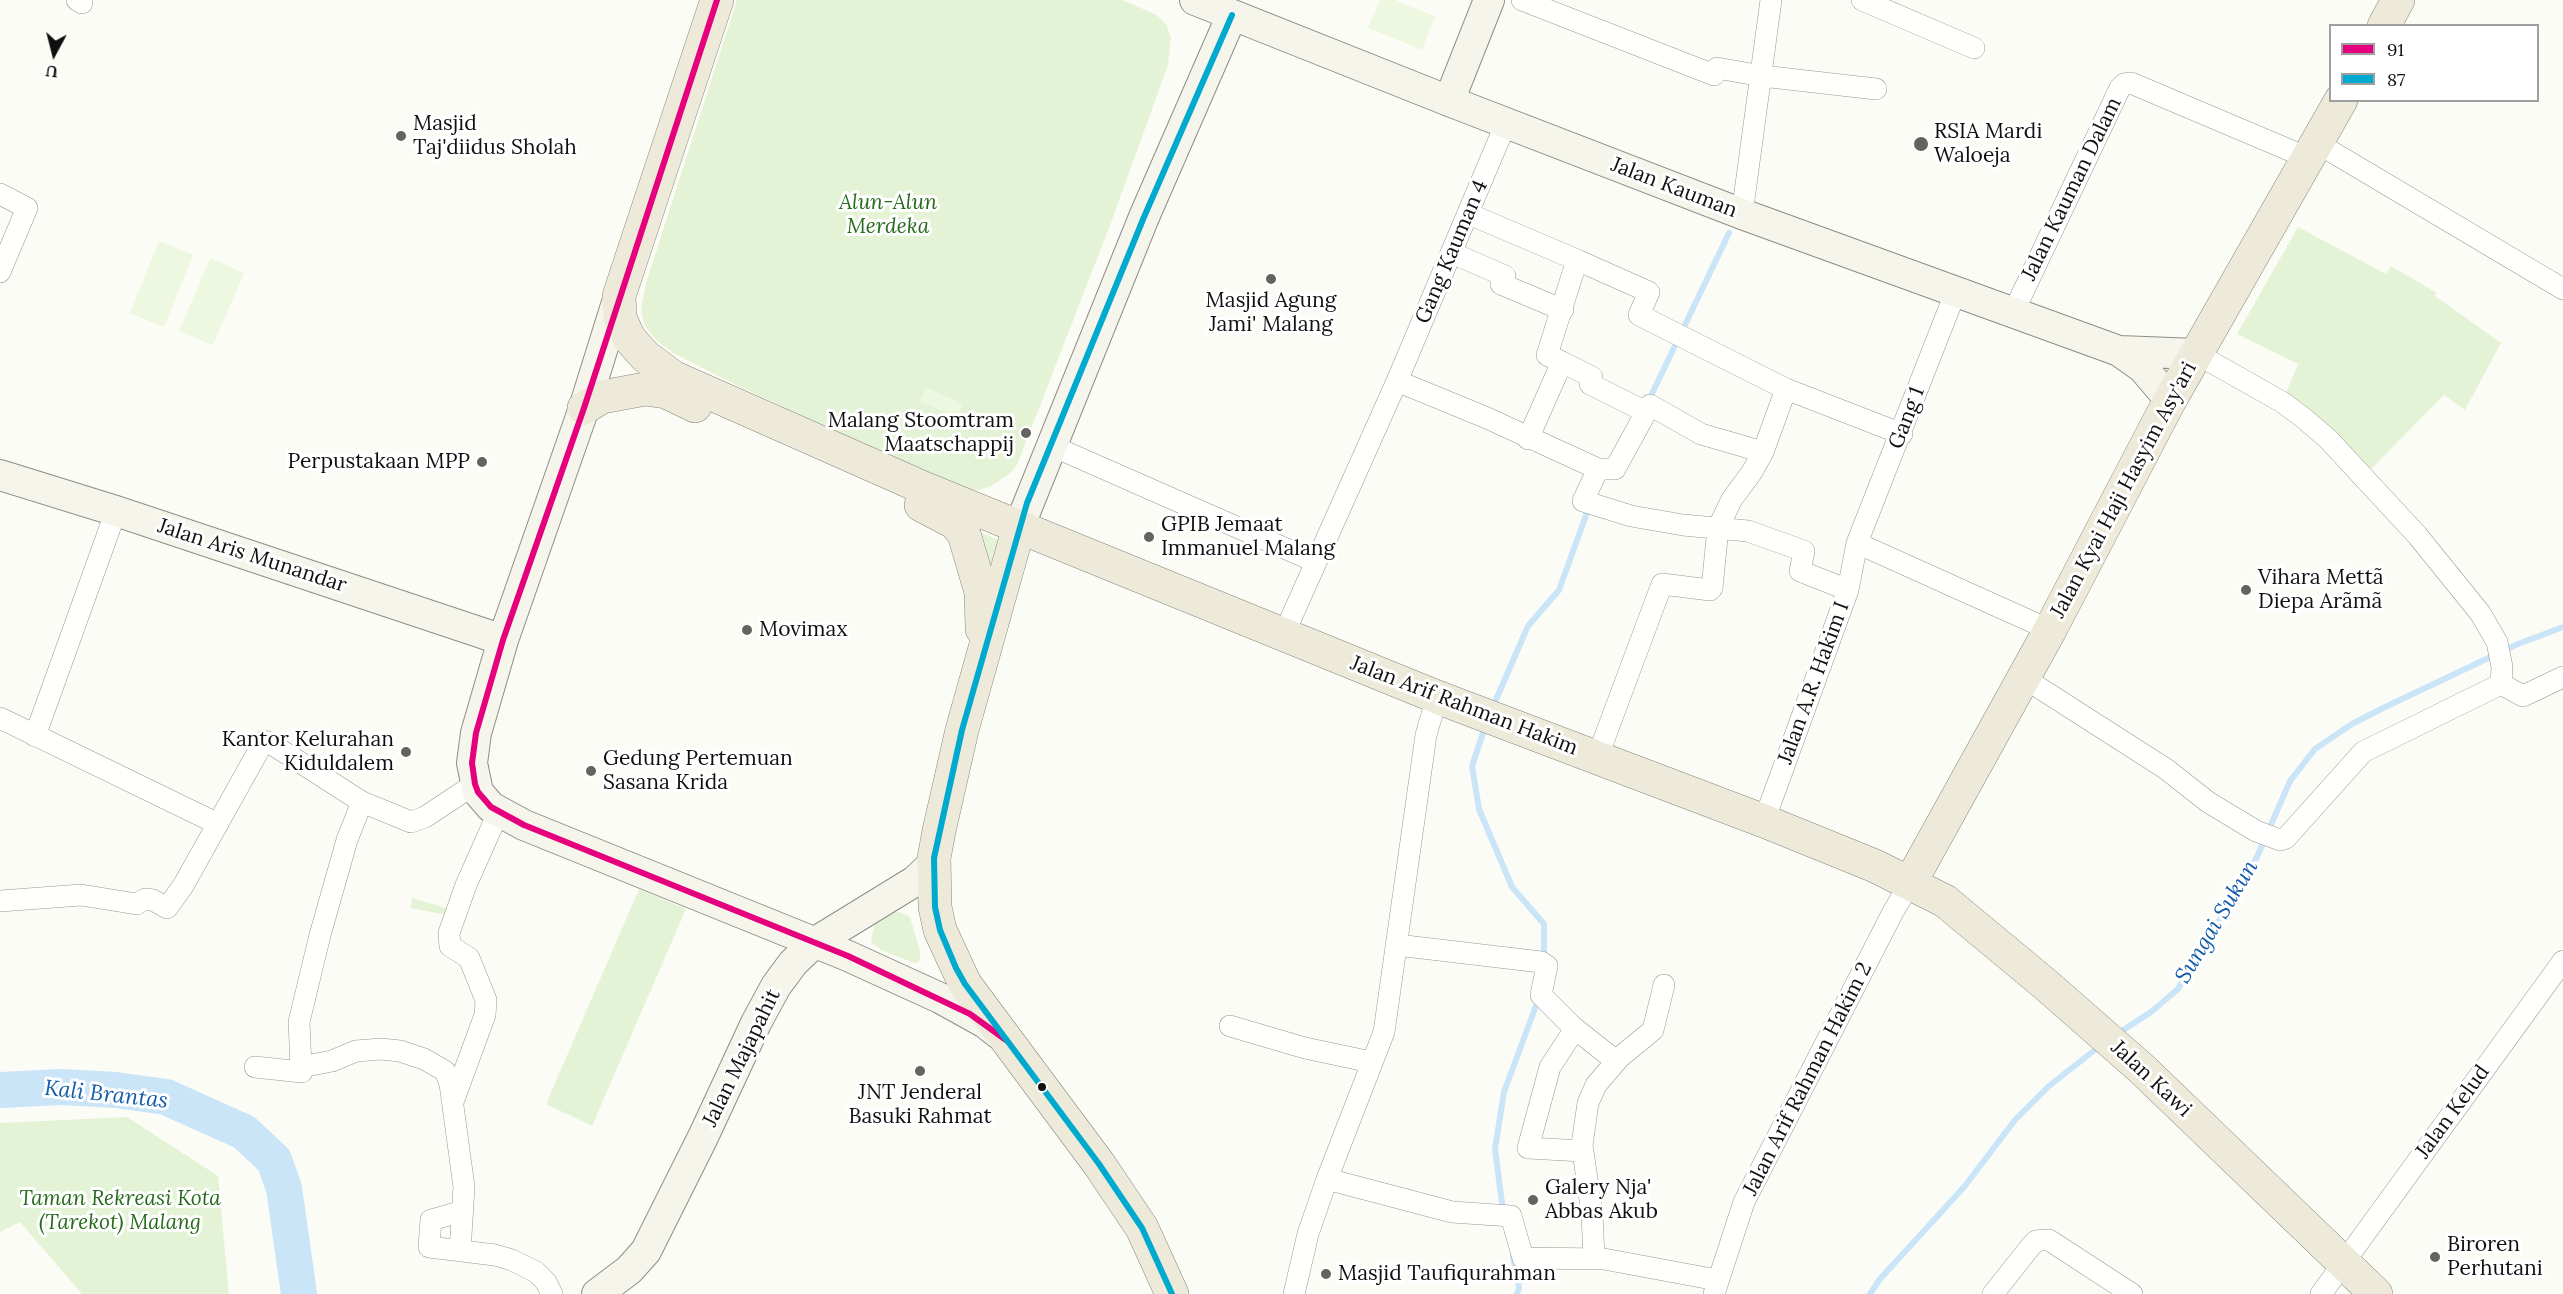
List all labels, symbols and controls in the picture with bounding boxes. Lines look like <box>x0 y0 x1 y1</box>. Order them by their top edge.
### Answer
north arrow <box>24 24 84 84</box>
legend <box>2329 24 2539 102</box>
text: 91 <box>2387 38 2404 61</box>
text: U <box>45 61 59 83</box>
text: 87 <box>2387 68 2405 91</box>
street label: Jalan Kauman Dalam <box>2017 93 2127 285</box>
place label: Masjid Taj'diidus Sholah <box>413 111 577 161</box>
place label: RSIA Mardi Waloeja <box>1934 119 2042 169</box>
marker: Masjid Taj'diidus Sholah <box>394 129 408 143</box>
marker: RSIA Mardi Waloeja <box>1912 135 1930 153</box>
street label: Jalan Kauman <box>1607 152 1741 224</box>
street label: Gang Kauman 4 <box>1410 176 1494 328</box>
park label: Alun-Alun Merdeka <box>839 190 937 240</box>
marker: Masjid Agung Jami' Malang <box>1264 272 1278 286</box>
place label: Masjid Agung Jami' Malang <box>1206 288 1336 338</box>
street label: Jalan Kyai Haji Hasyim Asy'ari <box>2046 358 2202 622</box>
street label: Gang 1 <box>1884 383 1930 453</box>
place label: Malang Stoomtram Maatschappij <box>828 408 1014 458</box>
marker: Malang Stoomtram Maatschappij <box>1019 426 1033 440</box>
place label: Perpustakaan MPP <box>287 449 470 475</box>
marker: Perpustakaan MPP <box>475 455 489 469</box>
place label: GPIB Jemaat Immanuel Malang <box>1161 512 1335 562</box>
street label: Jalan Aris Munandar <box>154 514 350 598</box>
marker: GPIB Jemaat Immanuel Malang <box>1142 530 1156 544</box>
place label: Vihara Mettã Diepa Arãmã <box>2258 565 2384 615</box>
marker: Vihara Mettã Diepa Arãmã <box>2239 583 2253 597</box>
street label: Jalan A.R. Hakim I <box>1773 598 1855 768</box>
place label: Movimax <box>759 617 848 643</box>
marker: Movimax <box>740 623 754 637</box>
street label: Jalan Arif Rahman Hakim <box>1347 651 1581 761</box>
place label: Kantor Kelurahan Kiduldalem <box>222 727 394 777</box>
marker: Kantor Kelurahan Kiduldalem <box>399 745 413 759</box>
place label: Gedung Pertemuan Sasana Krida <box>603 746 793 796</box>
marker: Gedung Pertemuan Sasana Krida <box>584 764 598 778</box>
water label: Sungai Sukun <box>2170 856 2264 988</box>
street label: Jalan Arif Rahman Hakim 2 <box>1738 958 1878 1200</box>
street label: Jalan Majapahit <box>698 985 786 1131</box>
street label: Jalan Kawi <box>2106 1035 2196 1123</box>
street label: Jalan Kelud <box>2411 1060 2495 1164</box>
marker: JNT Jenderal Basuki Rahmat <box>913 1064 927 1078</box>
water label: Kali Brantas <box>43 1075 169 1115</box>
place label: JNT Jenderal Basuki Rahmat <box>848 1080 992 1130</box>
unlabelled marker <box>1036 1081 1048 1093</box>
place label: Galery Nja' Abbas Akub <box>1545 1175 1658 1225</box>
park label: Taman Rekreasi Kota (Tarekot) Malang <box>19 1186 221 1236</box>
marker: Galery Nja' Abbas Akub <box>1526 1193 1540 1207</box>
place label: Biroren Perhutani <box>2447 1232 2543 1282</box>
marker: Biroren Perhutani <box>2428 1250 2442 1264</box>
place label: Masjid Taufiqurahman <box>1338 1261 1556 1287</box>
marker: Masjid Taufiqurahman <box>1319 1267 1333 1281</box>

